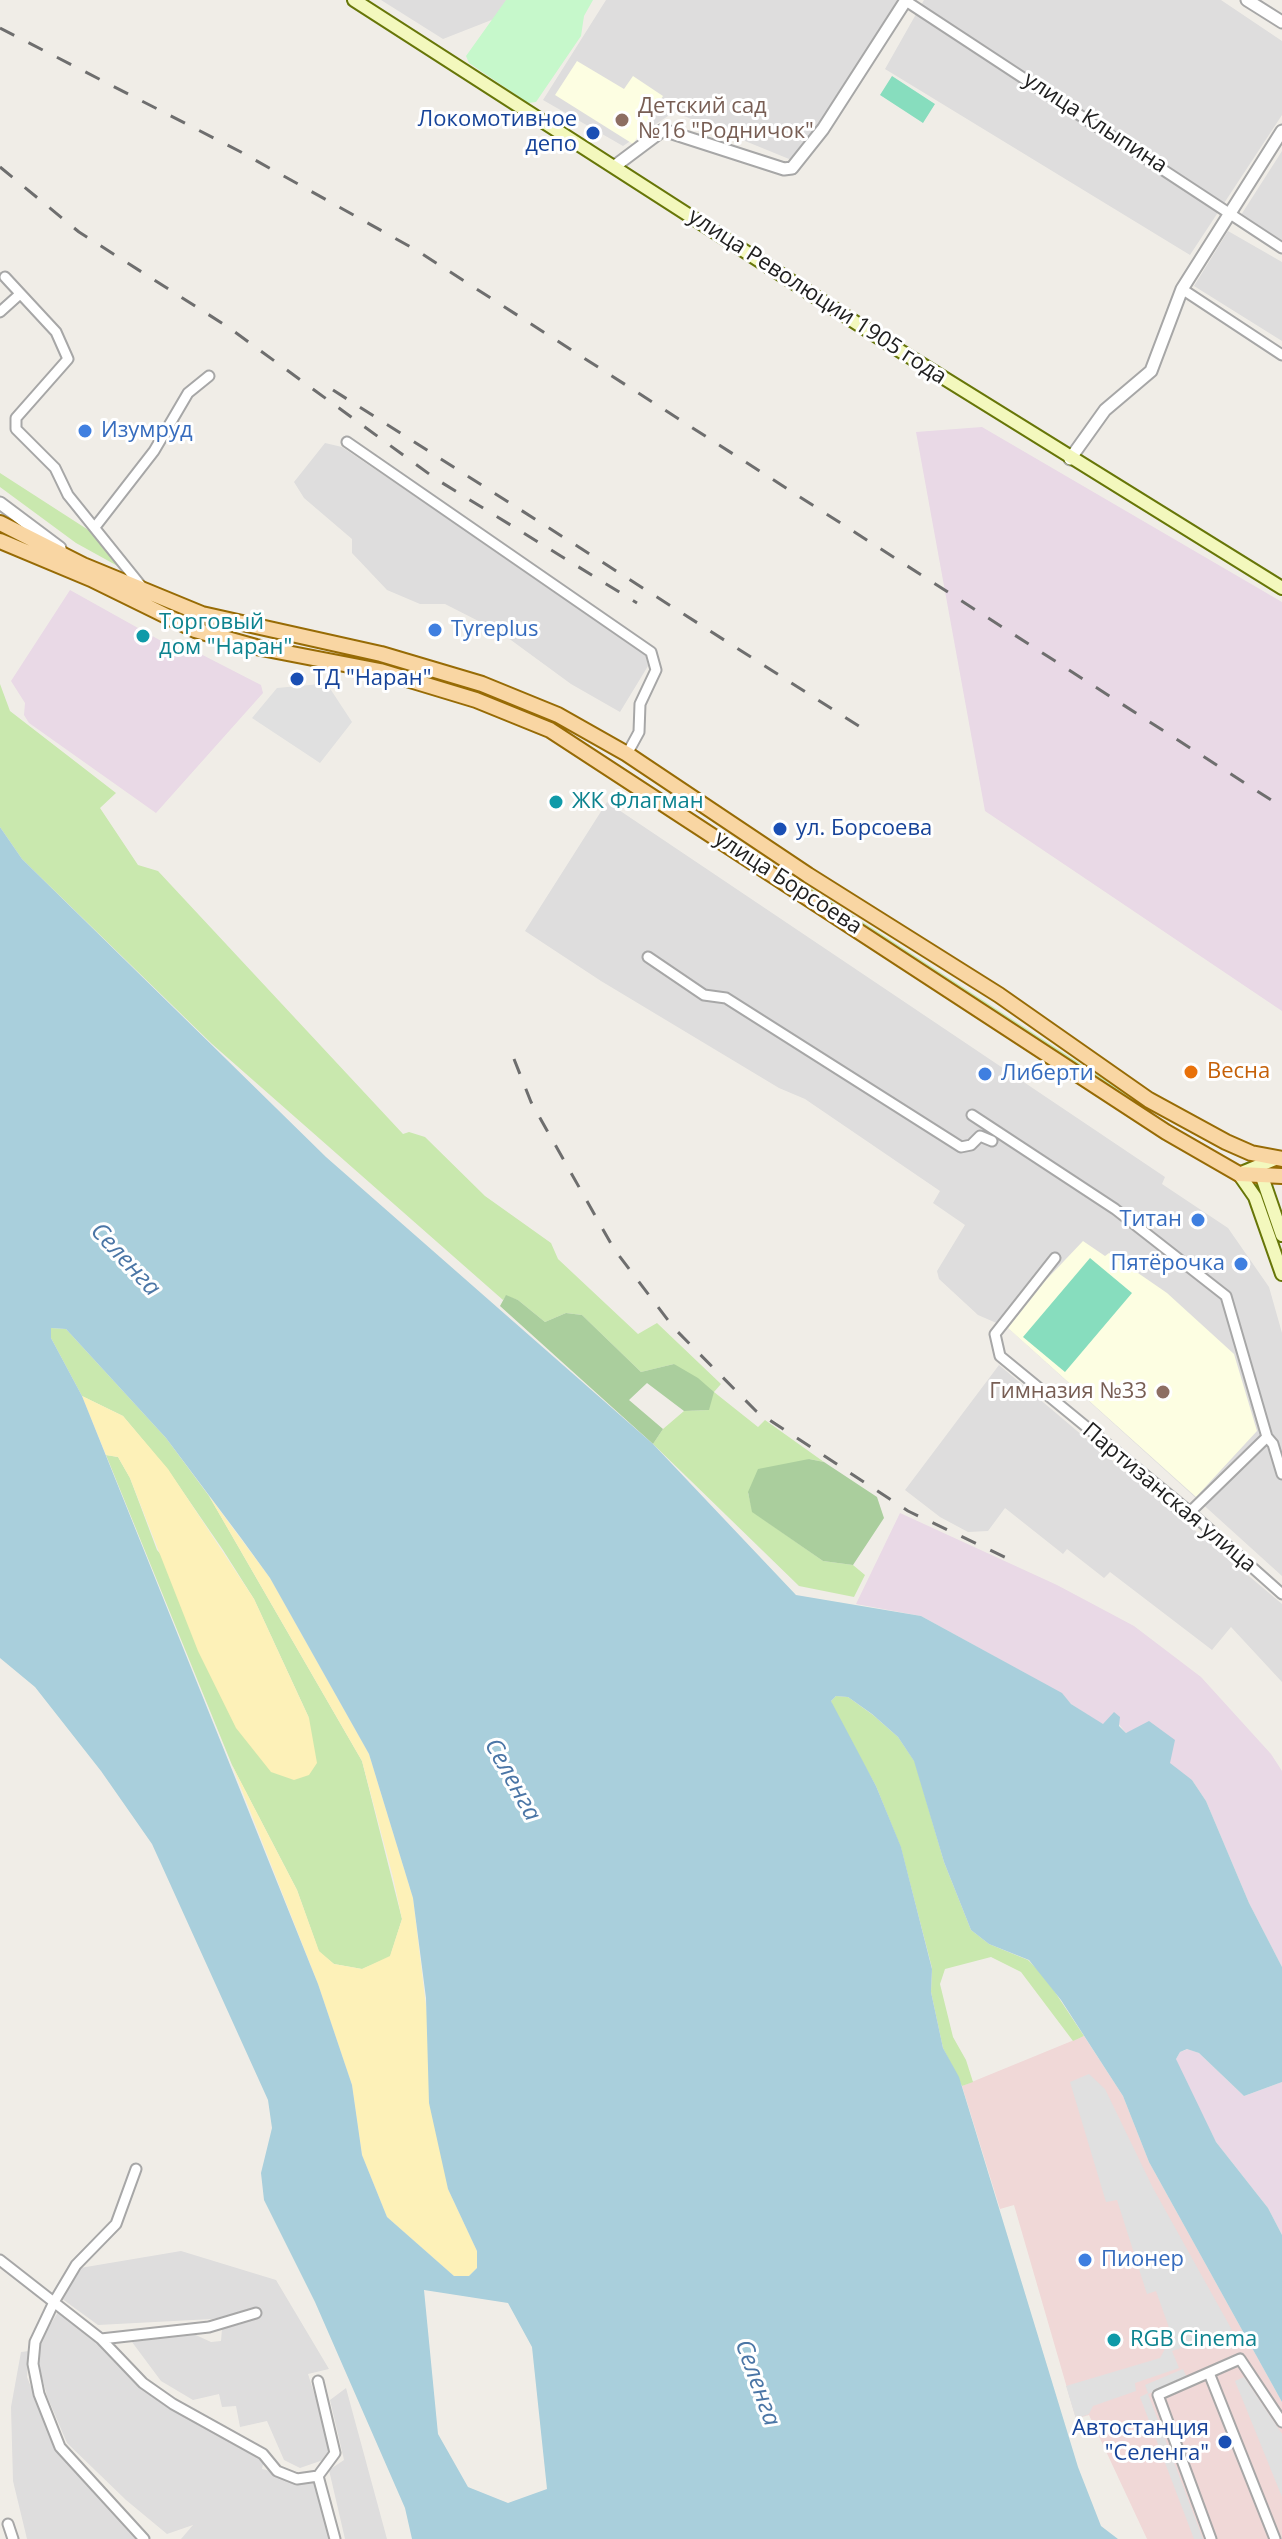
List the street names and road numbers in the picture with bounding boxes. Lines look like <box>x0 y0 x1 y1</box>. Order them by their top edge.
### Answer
street label: улица Клыпина <box>1018 67 1172 179</box>
street label: улица Революции 1905 года <box>683 204 951 390</box>
street label: улица Борсоева <box>709 826 867 940</box>
street label: Партизанская улица <box>1077 1418 1261 1578</box>

